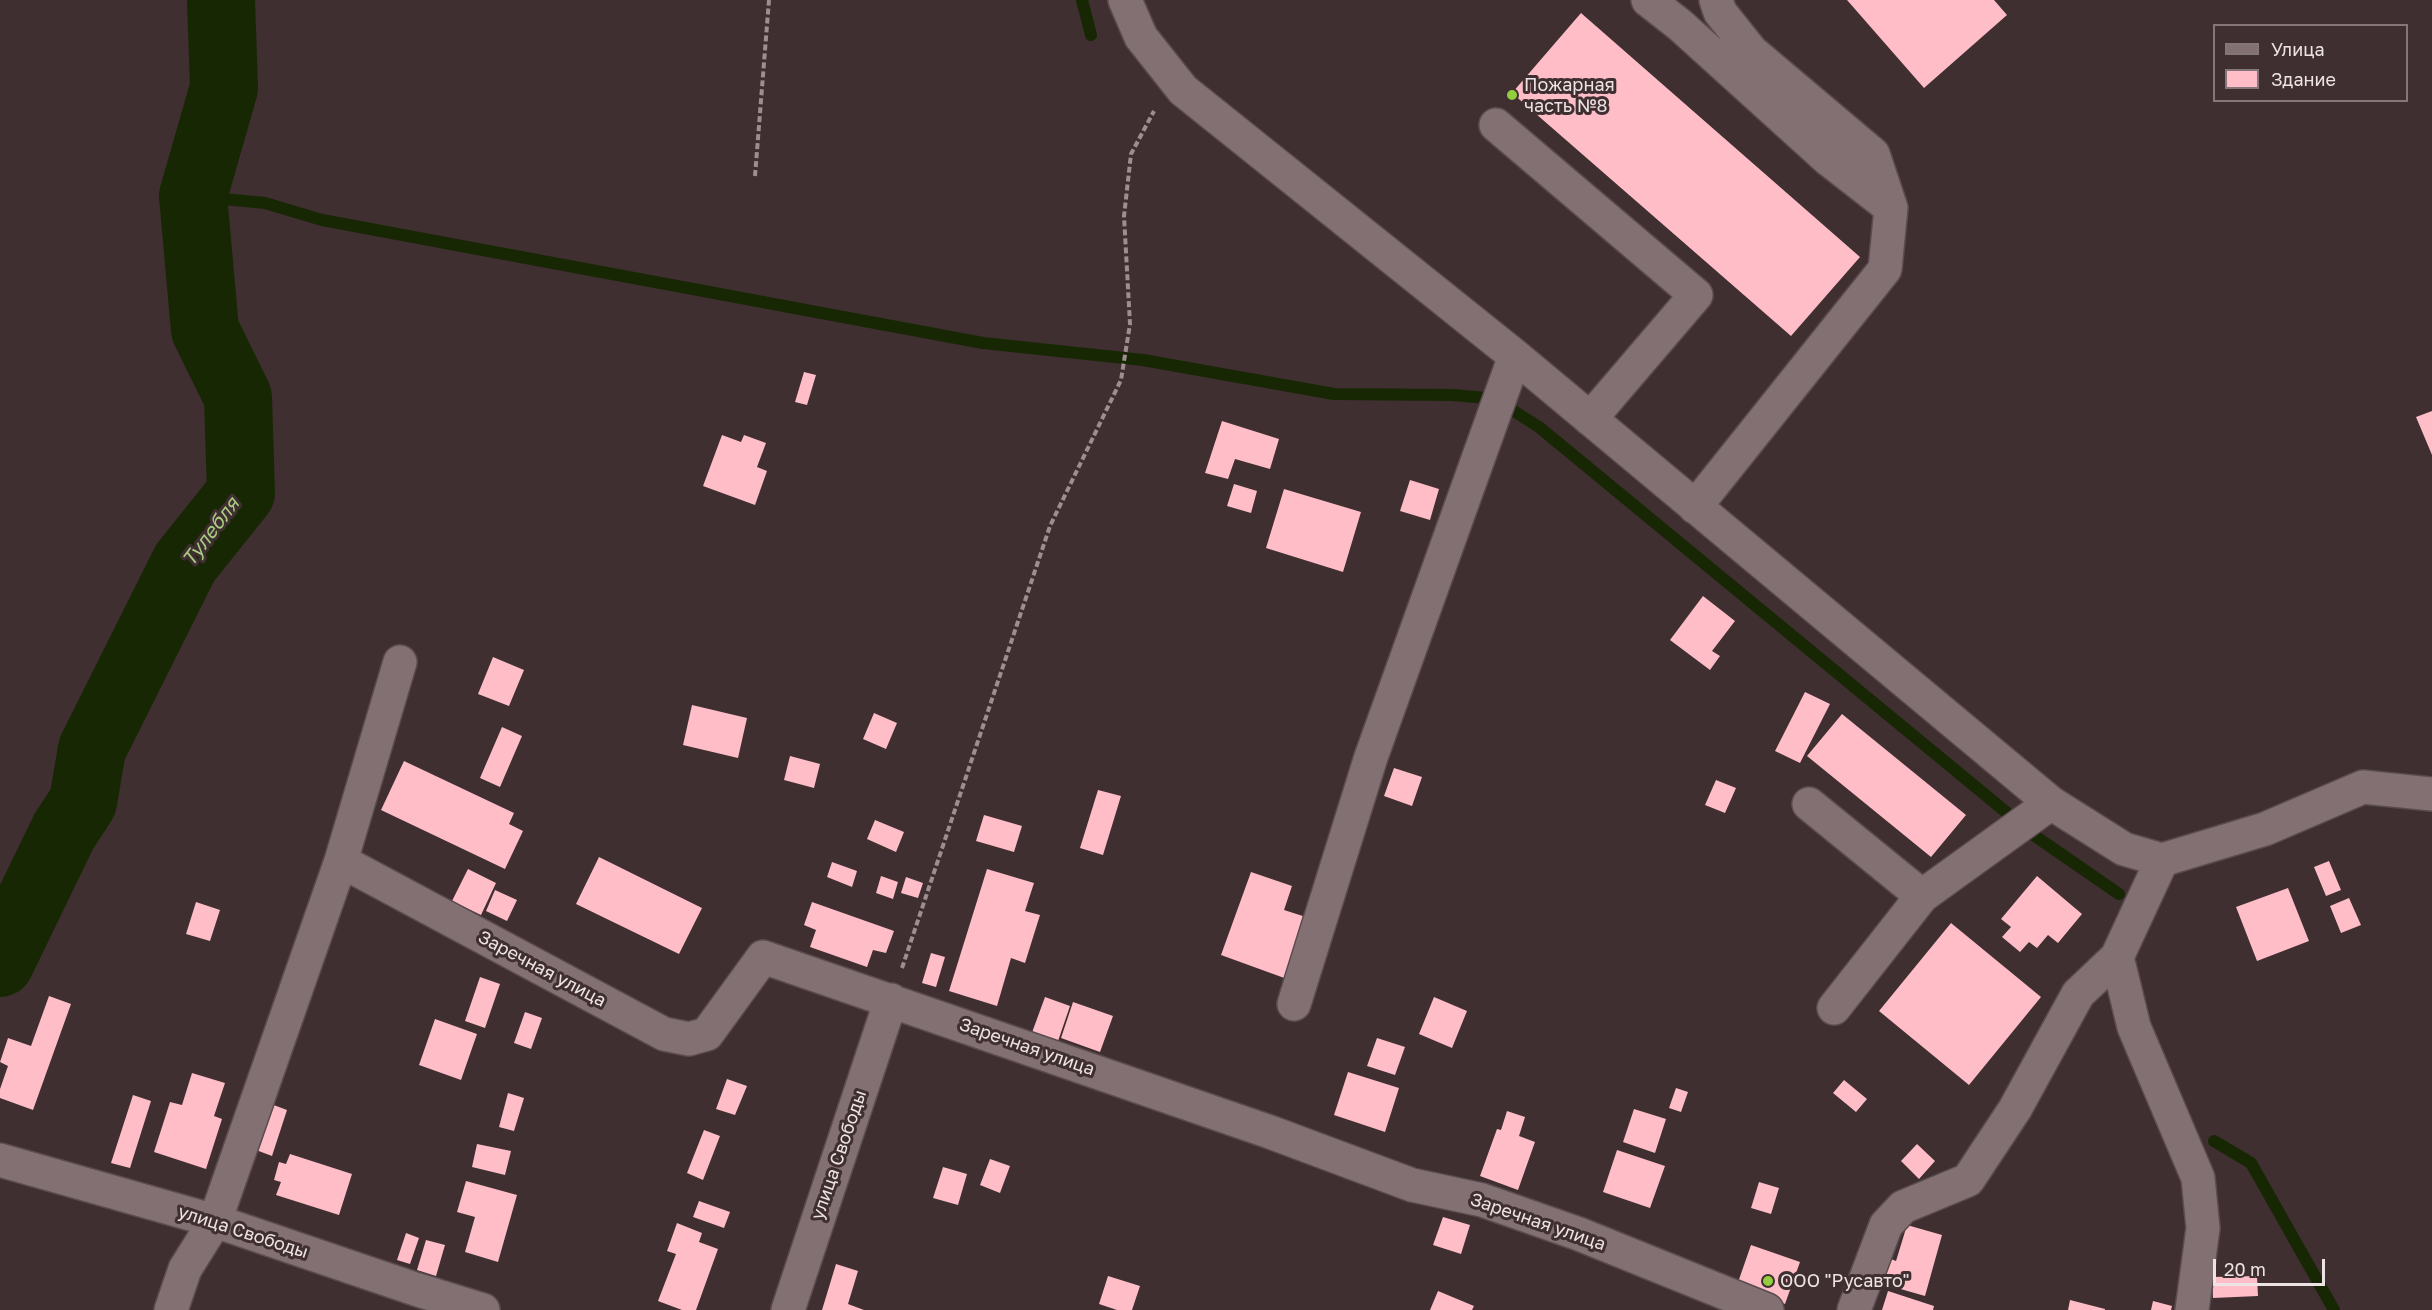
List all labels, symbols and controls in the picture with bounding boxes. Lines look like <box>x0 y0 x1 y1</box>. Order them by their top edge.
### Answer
legend <box>2213 24 2408 102</box>
text: Улица <box>2271 38 2325 60</box>
text: Здание <box>2271 68 2336 90</box>
place label: Пожарная часть №8 <box>1524 74 1615 116</box>
marker: Пожарная часть №8 <box>1505 88 1519 102</box>
water label: Тулебля <box>177 493 245 571</box>
street label: Заречная улица <box>474 926 610 1012</box>
street label: Заречная улица <box>956 1014 1098 1080</box>
street label: улица Свободы <box>807 1087 871 1223</box>
street label: Заречная улица <box>1467 1189 1609 1255</box>
street label: улица Свободы <box>175 1201 311 1263</box>
scale bar <box>2216 1247 2328 1285</box>
text: 20 m <box>2224 1258 2266 1280</box>
place label: ООО "Русавто" <box>1780 1270 1910 1292</box>
marker: ООО "Русавто" <box>1761 1274 1775 1288</box>

